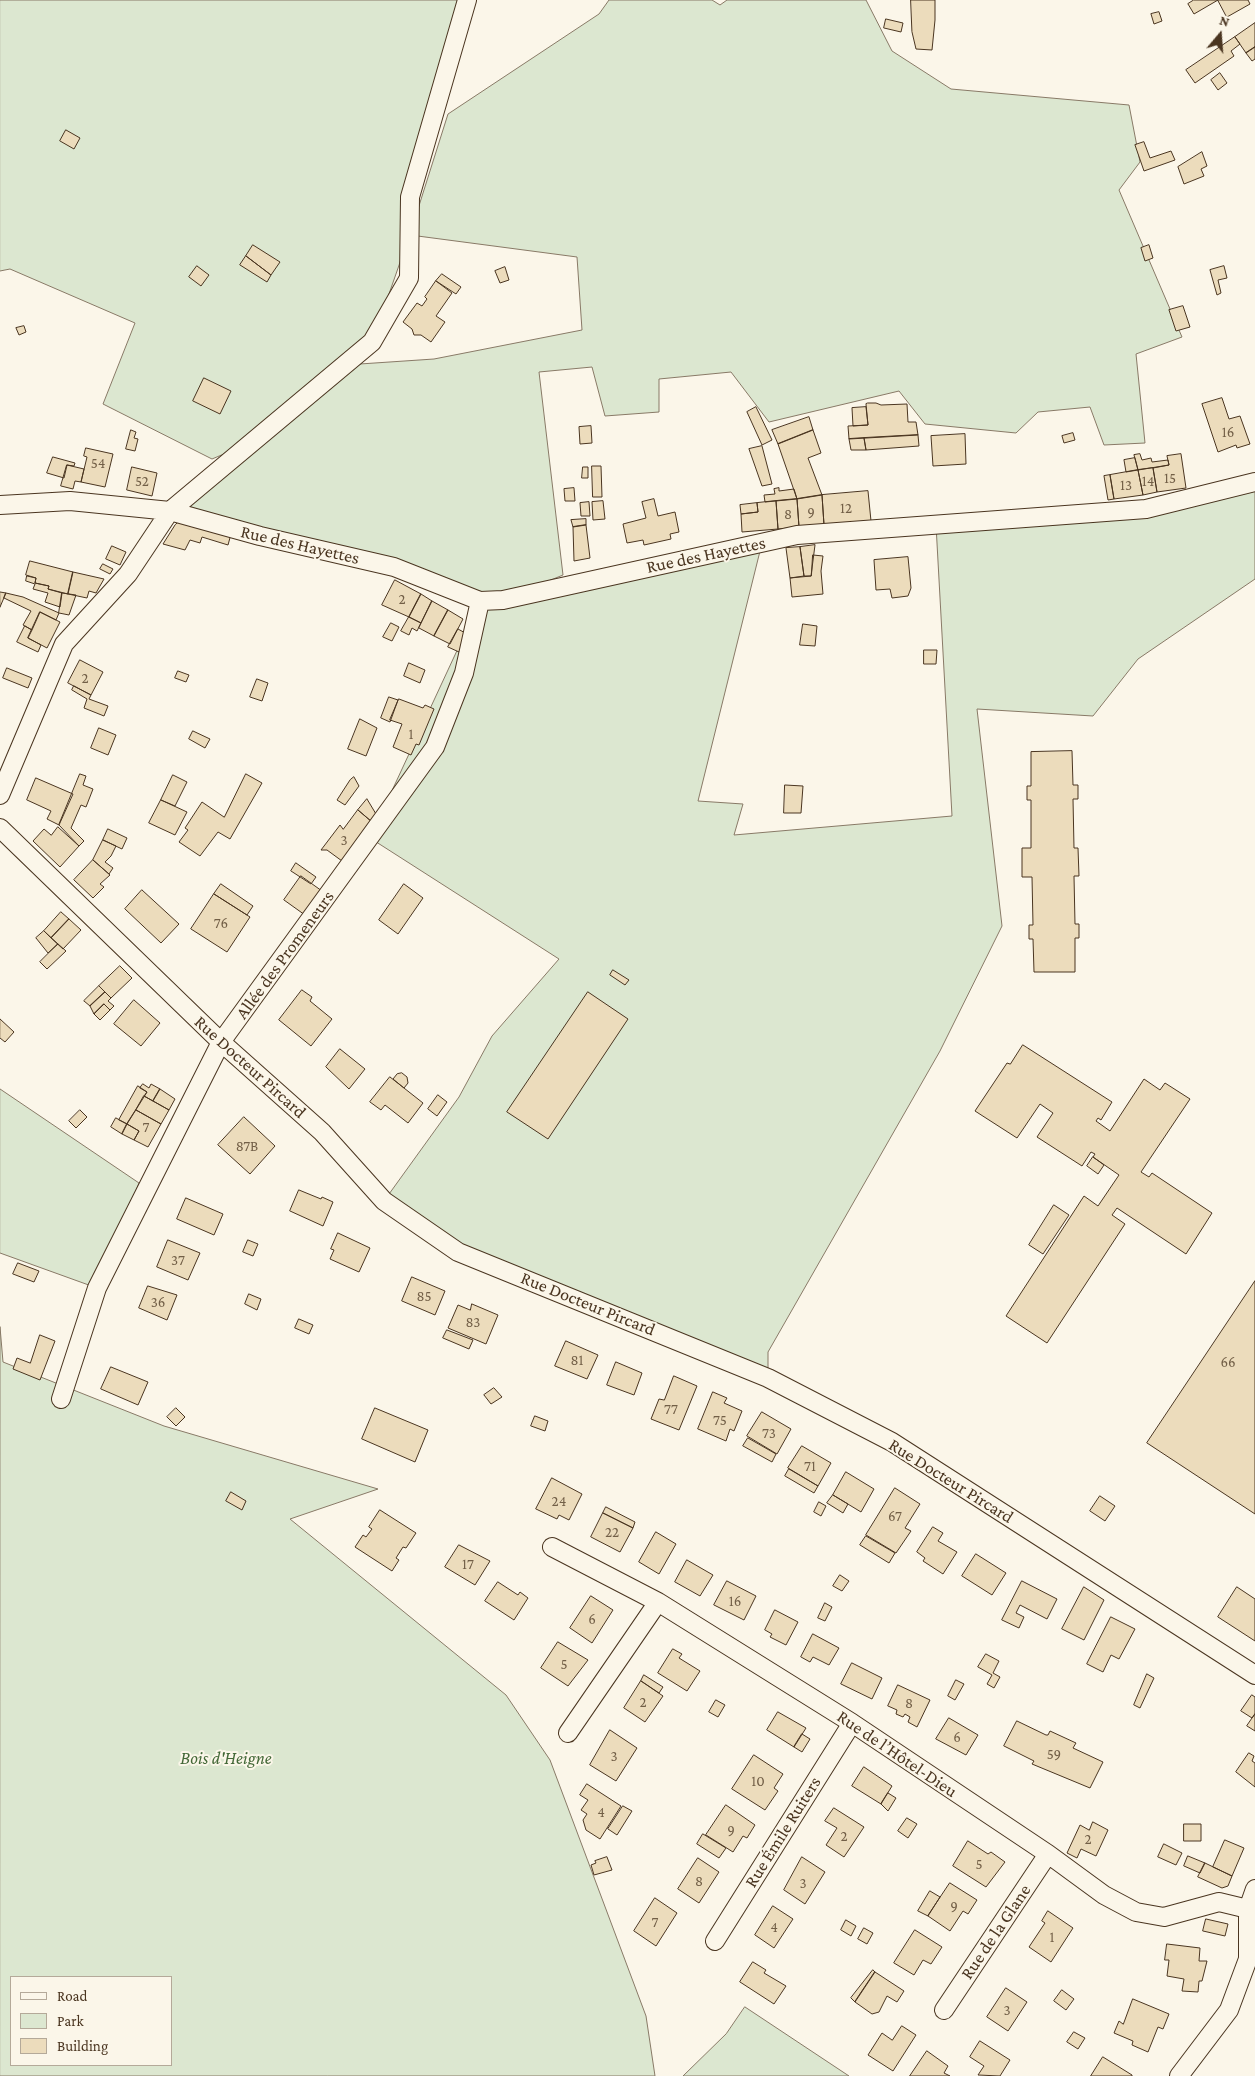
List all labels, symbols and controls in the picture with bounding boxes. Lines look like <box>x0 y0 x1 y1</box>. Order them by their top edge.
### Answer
north arrow <box>1195 10 1245 60</box>
text: N <box>1218 12 1232 30</box>
house number: 16 <box>1222 423 1234 441</box>
house number: 54 <box>91 454 105 472</box>
house number: 15 <box>1164 469 1176 487</box>
house number: 52 <box>135 472 149 490</box>
house number: 14 <box>1142 472 1154 490</box>
house number: 13 <box>1120 476 1132 494</box>
house number: 12 <box>840 499 852 517</box>
house number: 9 <box>807 503 815 521</box>
house number: 8 <box>784 505 792 523</box>
street label: Rue des Hayettes <box>238 521 362 569</box>
street label: Rue des Hayettes <box>644 532 768 578</box>
house number: 2 <box>398 590 406 608</box>
house number: 2 <box>81 669 89 687</box>
house number: 1 <box>409 725 413 743</box>
house number: 3 <box>340 831 348 849</box>
street label: Allée des Promeneurs <box>231 887 339 1023</box>
house number: 76 <box>214 914 228 932</box>
street label: Rue Docteur Pircard <box>190 1011 310 1123</box>
house number: 7 <box>143 1118 149 1136</box>
house number: 87B <box>236 1137 258 1155</box>
house number: 37 <box>171 1251 185 1269</box>
street label: Rue Docteur Pircard <box>518 1267 658 1341</box>
house number: 85 <box>417 1287 431 1305</box>
house number: 36 <box>151 1293 165 1311</box>
house number: 83 <box>466 1313 480 1331</box>
house number: 81 <box>570 1351 584 1369</box>
house number: 66 <box>1220 1353 1236 1371</box>
house number: 77 <box>664 1400 678 1418</box>
house number: 75 <box>713 1411 727 1429</box>
house number: 73 <box>762 1424 776 1442</box>
street label: Rue Docteur Pircard <box>885 1434 1017 1528</box>
house number: 71 <box>804 1457 816 1475</box>
house number: 24 <box>552 1492 566 1510</box>
house number: 67 <box>888 1507 902 1525</box>
house number: 22 <box>605 1523 619 1541</box>
house number: 17 <box>462 1555 474 1573</box>
house number: 16 <box>729 1592 741 1610</box>
house number: 6 <box>588 1610 596 1628</box>
house number: 5 <box>560 1655 568 1673</box>
house number: 2 <box>639 1693 647 1711</box>
house number: 8 <box>905 1694 913 1712</box>
street label: Rue de l’Hôtel-Dieu <box>833 1706 961 1802</box>
house number: 6 <box>953 1728 961 1746</box>
house number: 59 <box>1047 1745 1061 1763</box>
park label: Bois d'Heigne <box>180 1747 272 1769</box>
house number: 3 <box>610 1747 618 1765</box>
house number: 10 <box>751 1772 765 1790</box>
street label: Rue Émile Ruiters <box>740 1773 826 1891</box>
house number: 4 <box>597 1803 605 1821</box>
house number: 9 <box>727 1821 735 1839</box>
house number: 2 <box>840 1827 848 1845</box>
house number: 2 <box>1084 1830 1092 1848</box>
house number: 5 <box>975 1855 983 1873</box>
house number: 8 <box>695 1872 703 1890</box>
house number: 3 <box>799 1874 807 1892</box>
street label: Rue de la Glane <box>956 1880 1036 1984</box>
house number: 9 <box>950 1897 958 1915</box>
house number: 7 <box>652 1913 658 1931</box>
house number: 4 <box>770 1918 778 1936</box>
house number: 1 <box>1050 1928 1054 1946</box>
legend <box>10 1976 172 2066</box>
text: Road <box>57 1988 87 2004</box>
house number: 3 <box>1003 2001 1011 2019</box>
text: Park <box>57 2013 84 2029</box>
text: Building <box>57 2038 108 2054</box>

